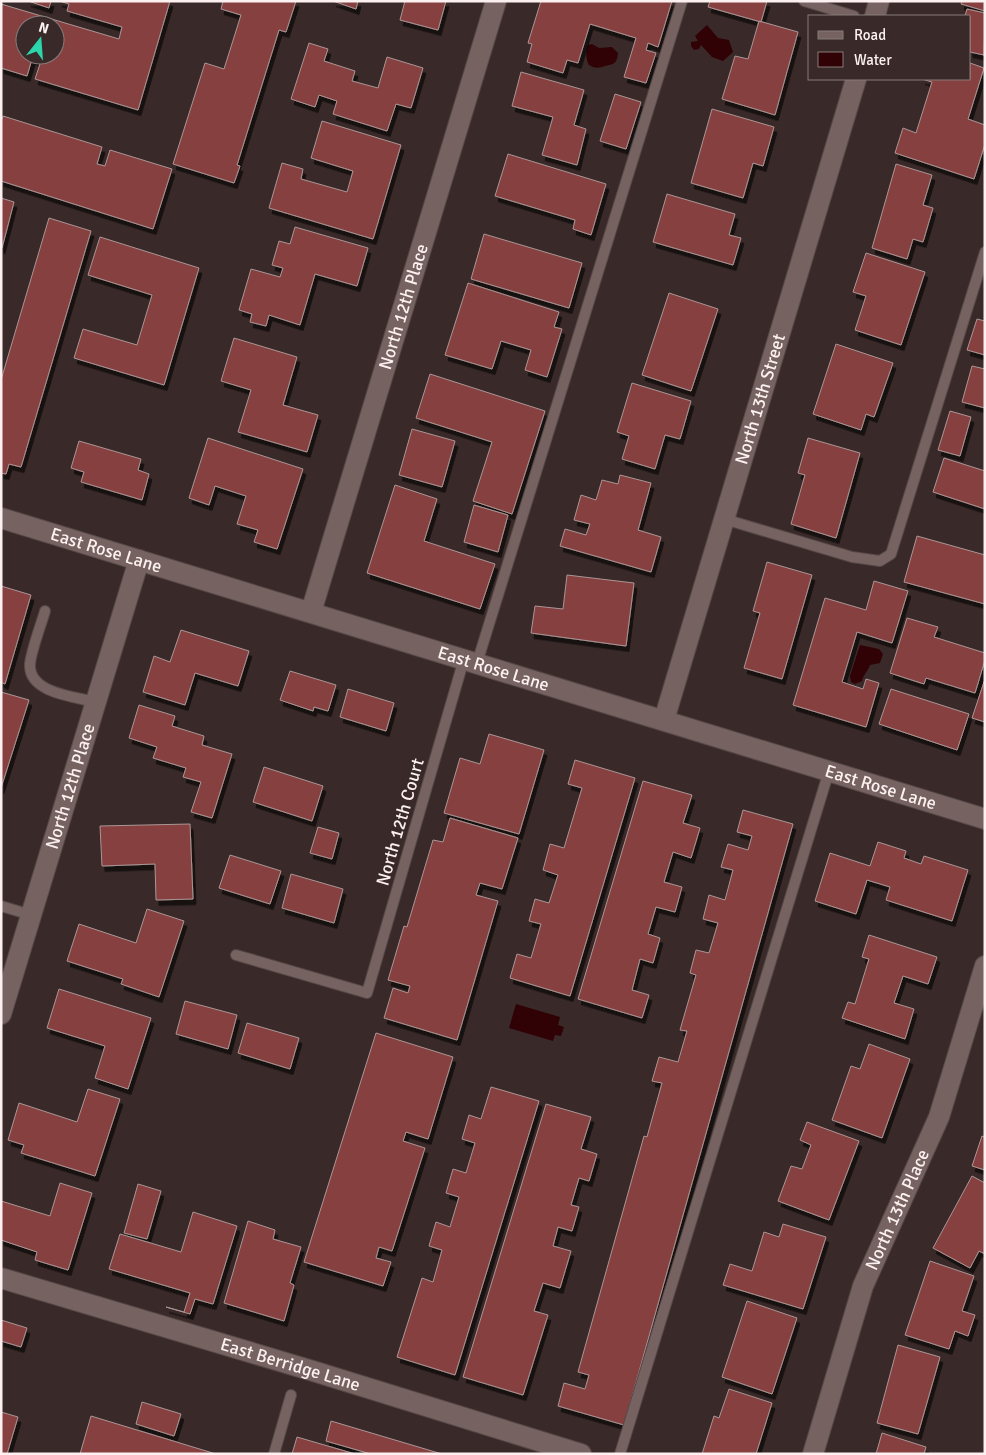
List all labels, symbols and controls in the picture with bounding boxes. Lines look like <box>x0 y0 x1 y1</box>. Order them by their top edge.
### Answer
north arrow <box>15 15 65 65</box>
legend <box>808 15 971 80</box>
text: N <box>37 18 51 38</box>
text: Road <box>854 26 886 44</box>
text: Water <box>854 51 892 69</box>
street label: North 12th Place <box>374 241 433 372</box>
street label: North 13th Street <box>730 331 790 467</box>
street label: East Rose Lane <box>48 523 165 578</box>
street label: East Rose Lane <box>435 641 552 696</box>
street label: North 12th Place <box>41 721 100 852</box>
street label: North 12th Court <box>371 756 429 888</box>
street label: East Rose Lane <box>822 760 939 815</box>
street label: North 13th Place <box>861 1146 934 1274</box>
street label: East Berridge Lane <box>218 1333 363 1396</box>

